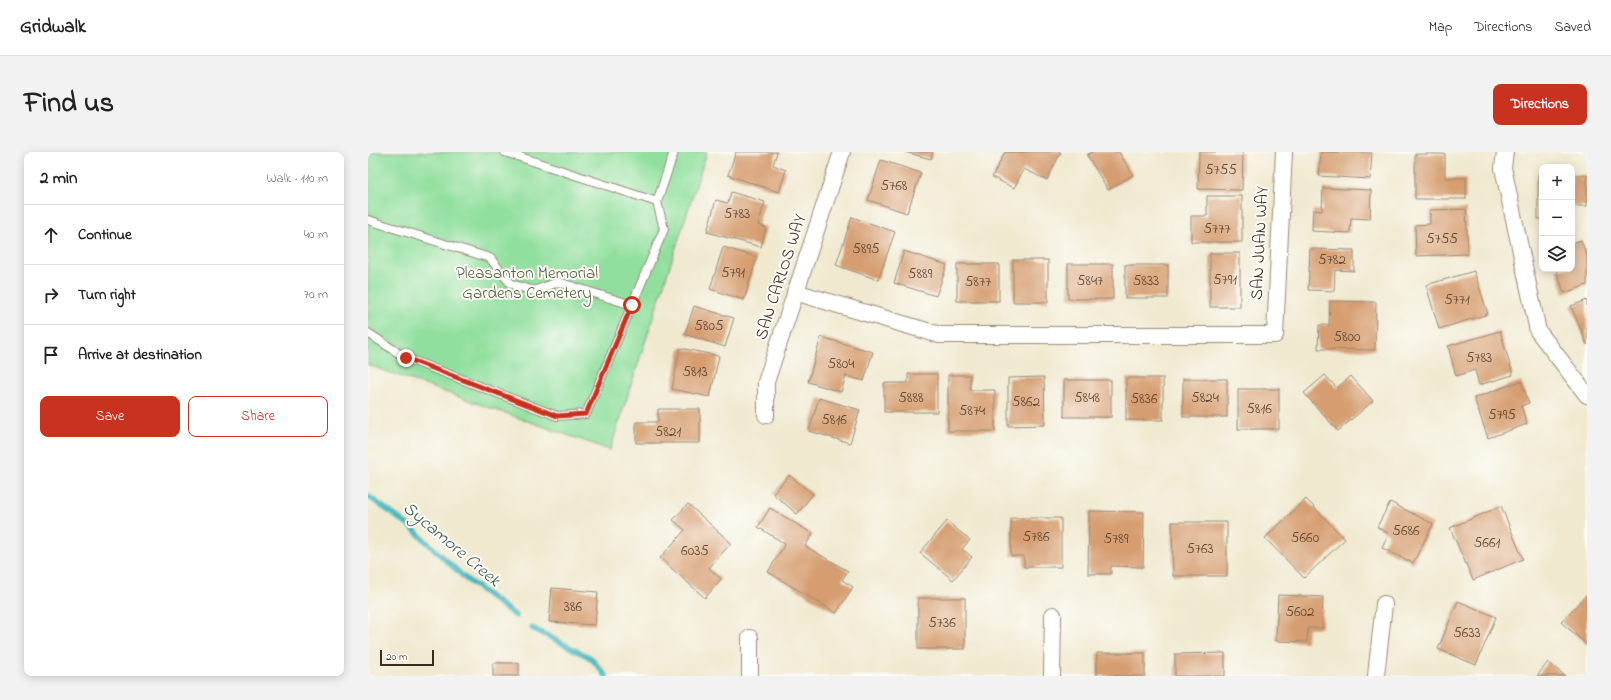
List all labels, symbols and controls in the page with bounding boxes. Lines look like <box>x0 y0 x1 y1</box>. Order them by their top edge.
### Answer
text: Gridwalk <box>20 14 86 41</box>
text: Map <box>1429 17 1452 38</box>
text: Directions <box>1474 17 1532 38</box>
text: Saved <box>1554 17 1591 38</box>
text: Find us <box>24 84 114 125</box>
button: Directions <box>1493 84 1587 125</box>
house number: 5755 <box>1205 159 1237 181</box>
map controls <box>1539 164 1575 272</box>
button: + <box>1539 164 1575 200</box>
text: 2 min <box>40 166 77 191</box>
text: Walk · 110 m <box>267 169 328 188</box>
house number: 5768 <box>881 175 908 197</box>
street label: SAN JUAN WAY <box>1245 185 1275 300</box>
button: − <box>1539 200 1575 236</box>
house number: 5783 <box>724 203 750 225</box>
street label: SAN CARLOS WAY <box>749 211 813 343</box>
house number: 5777 <box>1203 218 1231 240</box>
icon: ahead <box>40 224 62 246</box>
text: Continue <box>78 224 132 246</box>
text: 40 m <box>304 225 328 244</box>
house number: 5755 <box>1426 228 1458 250</box>
button: layers <box>1539 236 1575 272</box>
house number: 5895 <box>852 238 880 260</box>
house number: 5782 <box>1318 249 1346 271</box>
park label: Pleasanton Memorial Gardens Cemetery <box>456 261 598 307</box>
house number: 5791 <box>721 262 745 284</box>
house number: 5889 <box>908 263 933 285</box>
house number: 5791 <box>1213 269 1237 291</box>
house number: 5847 <box>1077 270 1103 292</box>
house number: 5833 <box>1133 270 1159 292</box>
house number: 5877 <box>965 271 991 293</box>
icon: right <box>40 284 62 306</box>
text: Turn right <box>78 284 136 306</box>
text: 70 m <box>304 285 328 304</box>
house number: 5771 <box>1444 289 1470 311</box>
route start <box>623 296 641 314</box>
house number: 5805 <box>694 315 724 337</box>
house number: 5800 <box>1333 326 1361 348</box>
icon: arrive <box>40 344 62 366</box>
text: Arrive at destination <box>78 344 202 366</box>
house number: 5783 <box>1466 347 1492 369</box>
route end <box>397 349 415 367</box>
house number: 5804 <box>828 353 854 375</box>
house number: 5813 <box>682 361 708 383</box>
house number: 5888 <box>898 387 924 409</box>
house number: 5848 <box>1074 387 1100 409</box>
house number: 5824 <box>1191 387 1219 409</box>
house number: 5836 <box>1130 388 1158 410</box>
house number: 5862 <box>1012 391 1041 413</box>
button: Save <box>40 396 180 437</box>
button: Share <box>188 396 328 437</box>
house number: 5816 <box>1246 398 1272 420</box>
house number: 5874 <box>959 400 985 422</box>
house number: 5795 <box>1488 404 1516 426</box>
house number: 5816 <box>821 409 847 431</box>
house number: 5821 <box>655 421 681 443</box>
water label: Sycamore Creek <box>396 496 506 594</box>
house number: 5686 <box>1392 520 1420 542</box>
house number: 5786 <box>1023 526 1050 548</box>
house number: 5660 <box>1291 527 1320 549</box>
house number: 5789 <box>1104 528 1129 550</box>
house number: 5661 <box>1474 532 1500 554</box>
house number: 5763 <box>1186 538 1214 560</box>
house number: 6035 <box>681 540 709 562</box>
house number: 386 <box>564 596 583 618</box>
house number: 5602 <box>1285 601 1315 623</box>
house number: 5736 <box>928 612 956 634</box>
house number: 5633 <box>1453 622 1481 644</box>
scale bar <box>380 648 434 667</box>
text: 20 m <box>386 649 408 665</box>

